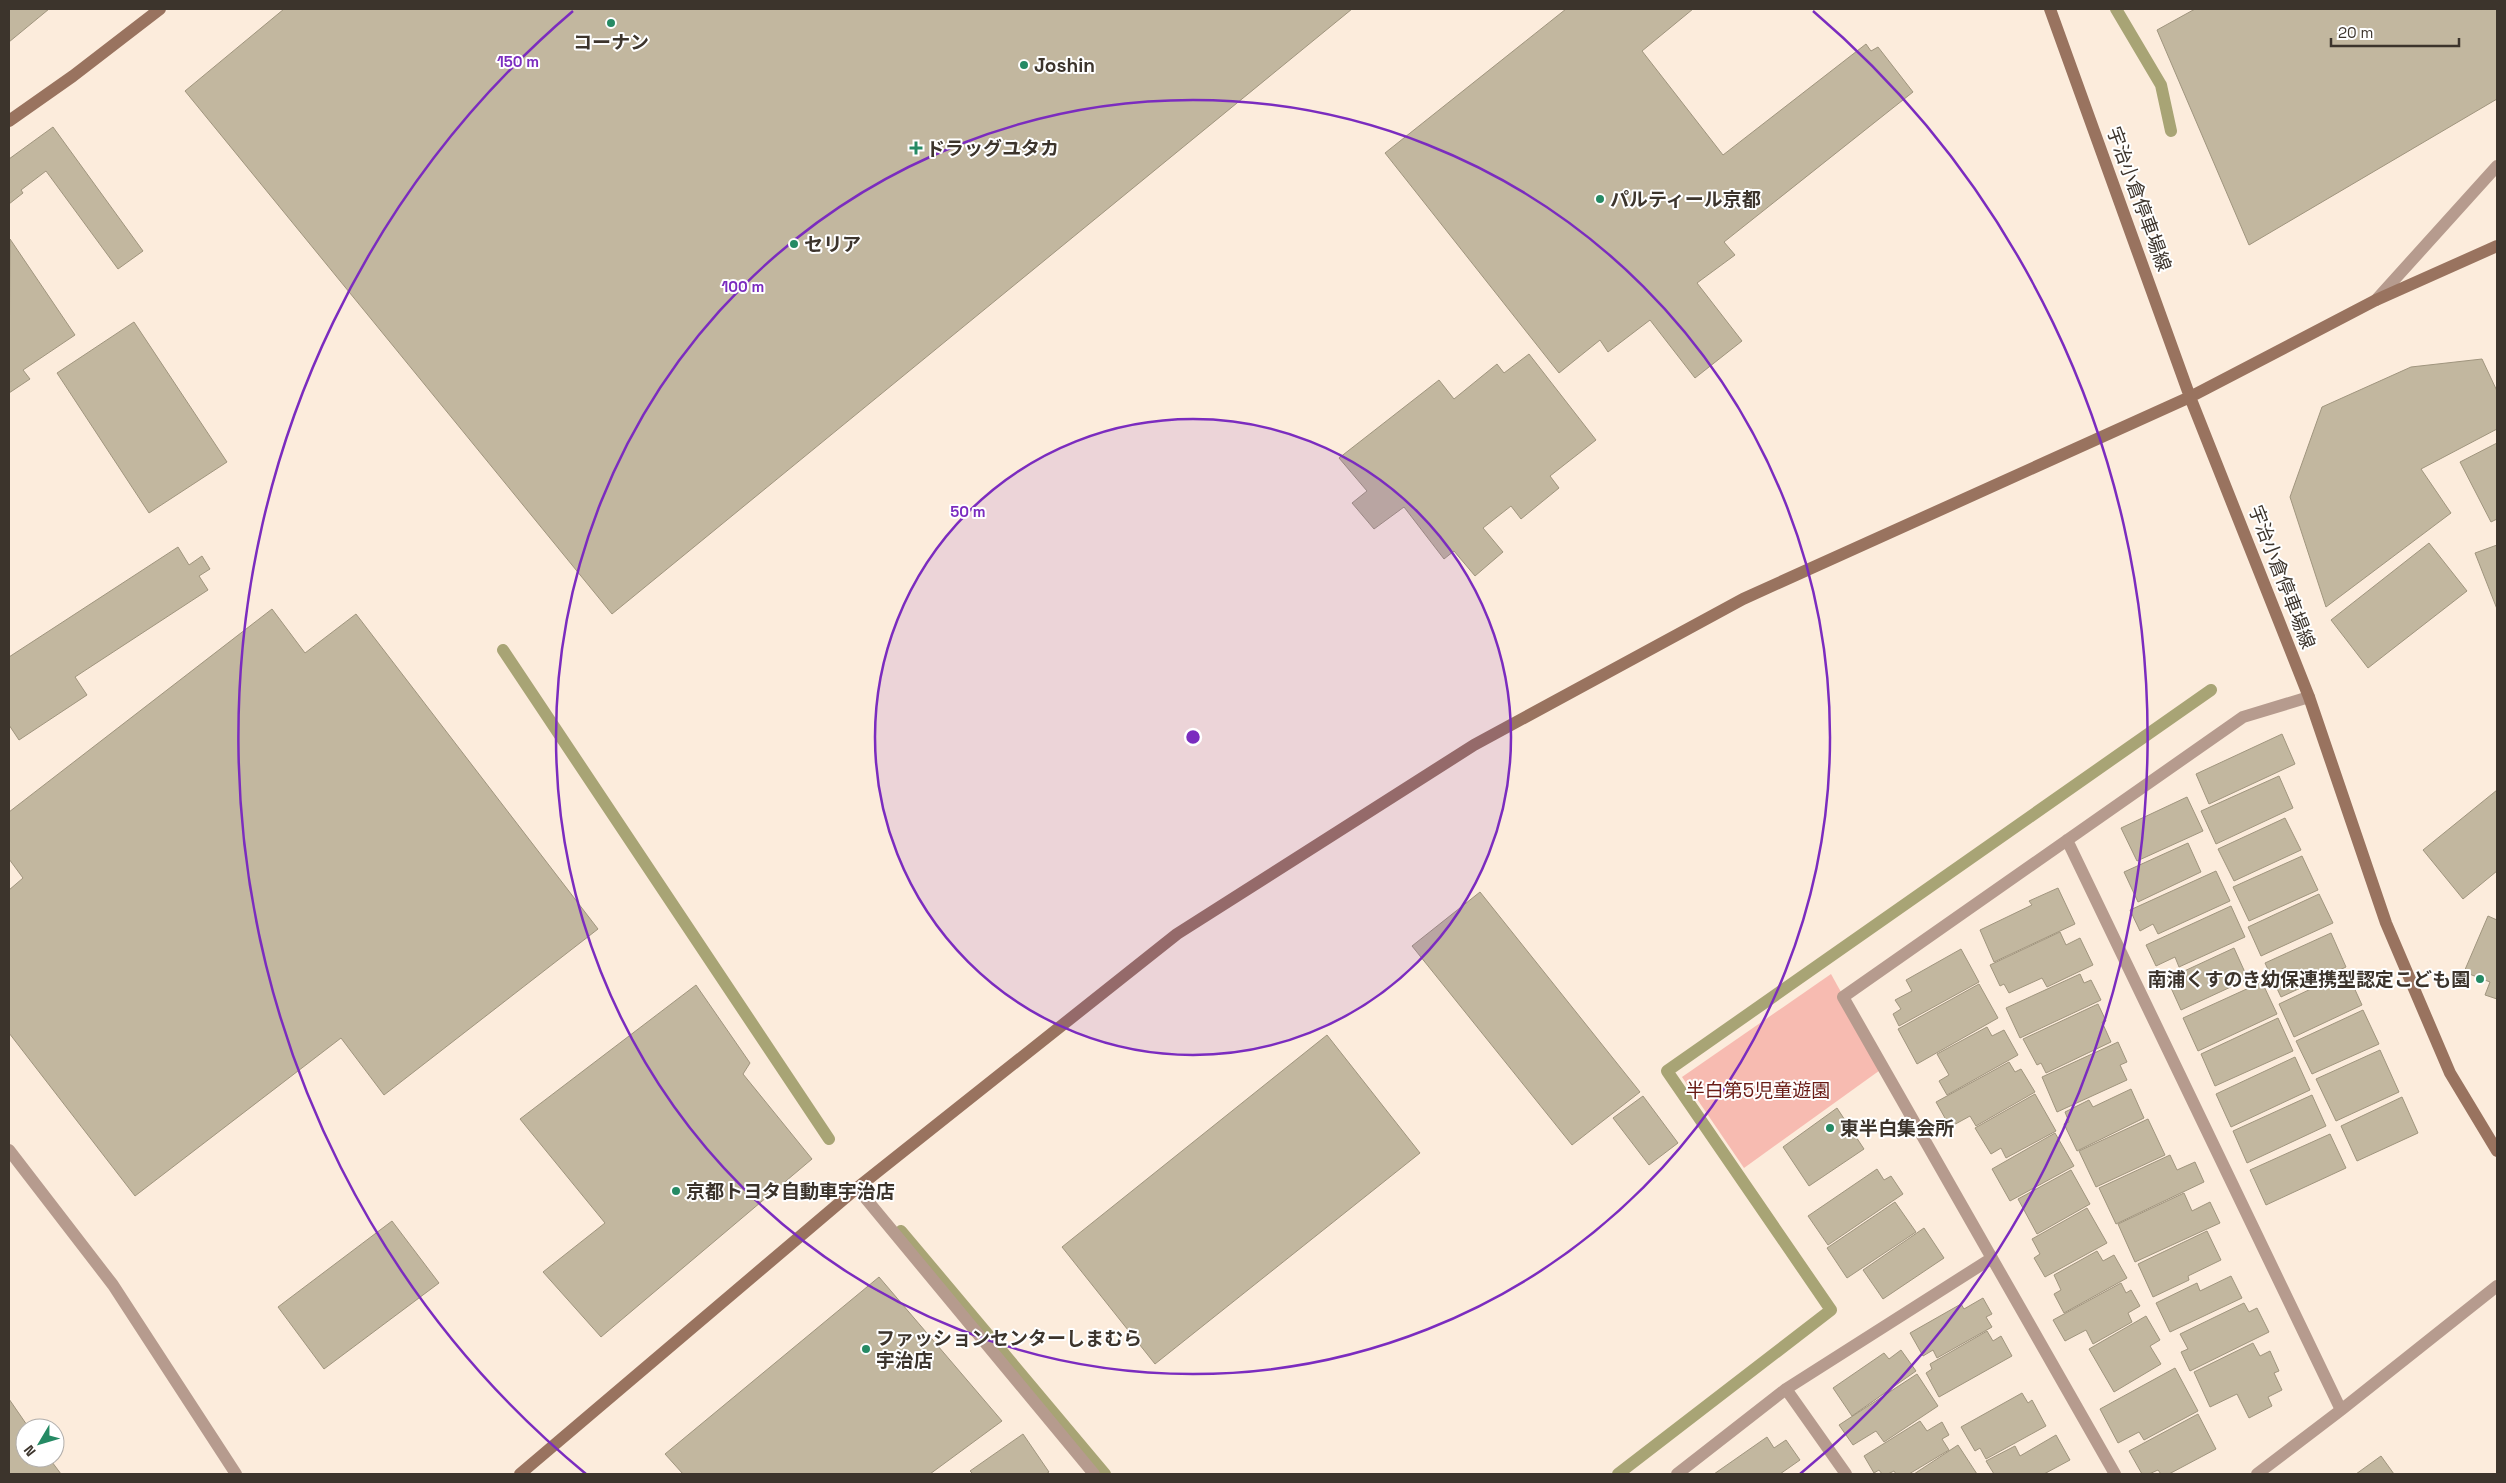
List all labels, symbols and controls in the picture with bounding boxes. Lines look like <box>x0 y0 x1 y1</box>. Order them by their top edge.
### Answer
scale bar <box>2331 15 2458 47</box>
marker: コーナン <box>605 17 617 29</box>
text: 20 m <box>2338 23 2373 42</box>
place label: コーナン <box>573 30 649 55</box>
text: 150 m <box>497 52 539 71</box>
place label: Joshin <box>1034 53 1095 78</box>
marker: Joshin <box>1018 59 1030 71</box>
street label: 宇治小倉停車場線 <box>2101 123 2177 275</box>
place label: ドラッグユタカ <box>926 136 1059 161</box>
marker: ドラッグユタカ <box>910 142 922 154</box>
place label: パルティール京都 <box>1610 187 1761 212</box>
marker: パルティール京都 <box>1594 193 1606 205</box>
place label: セリア <box>804 232 861 257</box>
marker: セリア <box>788 238 800 250</box>
text: 100 m <box>722 277 764 296</box>
text: 50 m <box>950 502 986 521</box>
street label: 宇治小倉停車場線 <box>2243 502 2321 652</box>
centre of rings <box>1184 728 1202 746</box>
place label: 南浦くすのき幼保連携型認定こども園 <box>2148 967 2470 992</box>
marker: 南浦くすのき幼保連携型認定こども園 <box>2474 973 2486 985</box>
park label: 半白第5児童遊園 <box>1686 1078 1830 1103</box>
place label: 東半白集会所 <box>1840 1116 1954 1141</box>
marker: 東半白集会所 <box>1824 1122 1836 1134</box>
place label: 京都トヨタ自動車宇治店 <box>686 1179 895 1204</box>
marker: 京都トヨタ自動車宇治店 <box>670 1185 682 1197</box>
place label: ファッションセンターしまむら 宇治店 <box>876 1326 1142 1373</box>
marker: ファッションセンターしまむら 宇治店 <box>860 1343 872 1355</box>
north arrow <box>15 1418 65 1468</box>
text: N <box>20 1442 40 1460</box>

